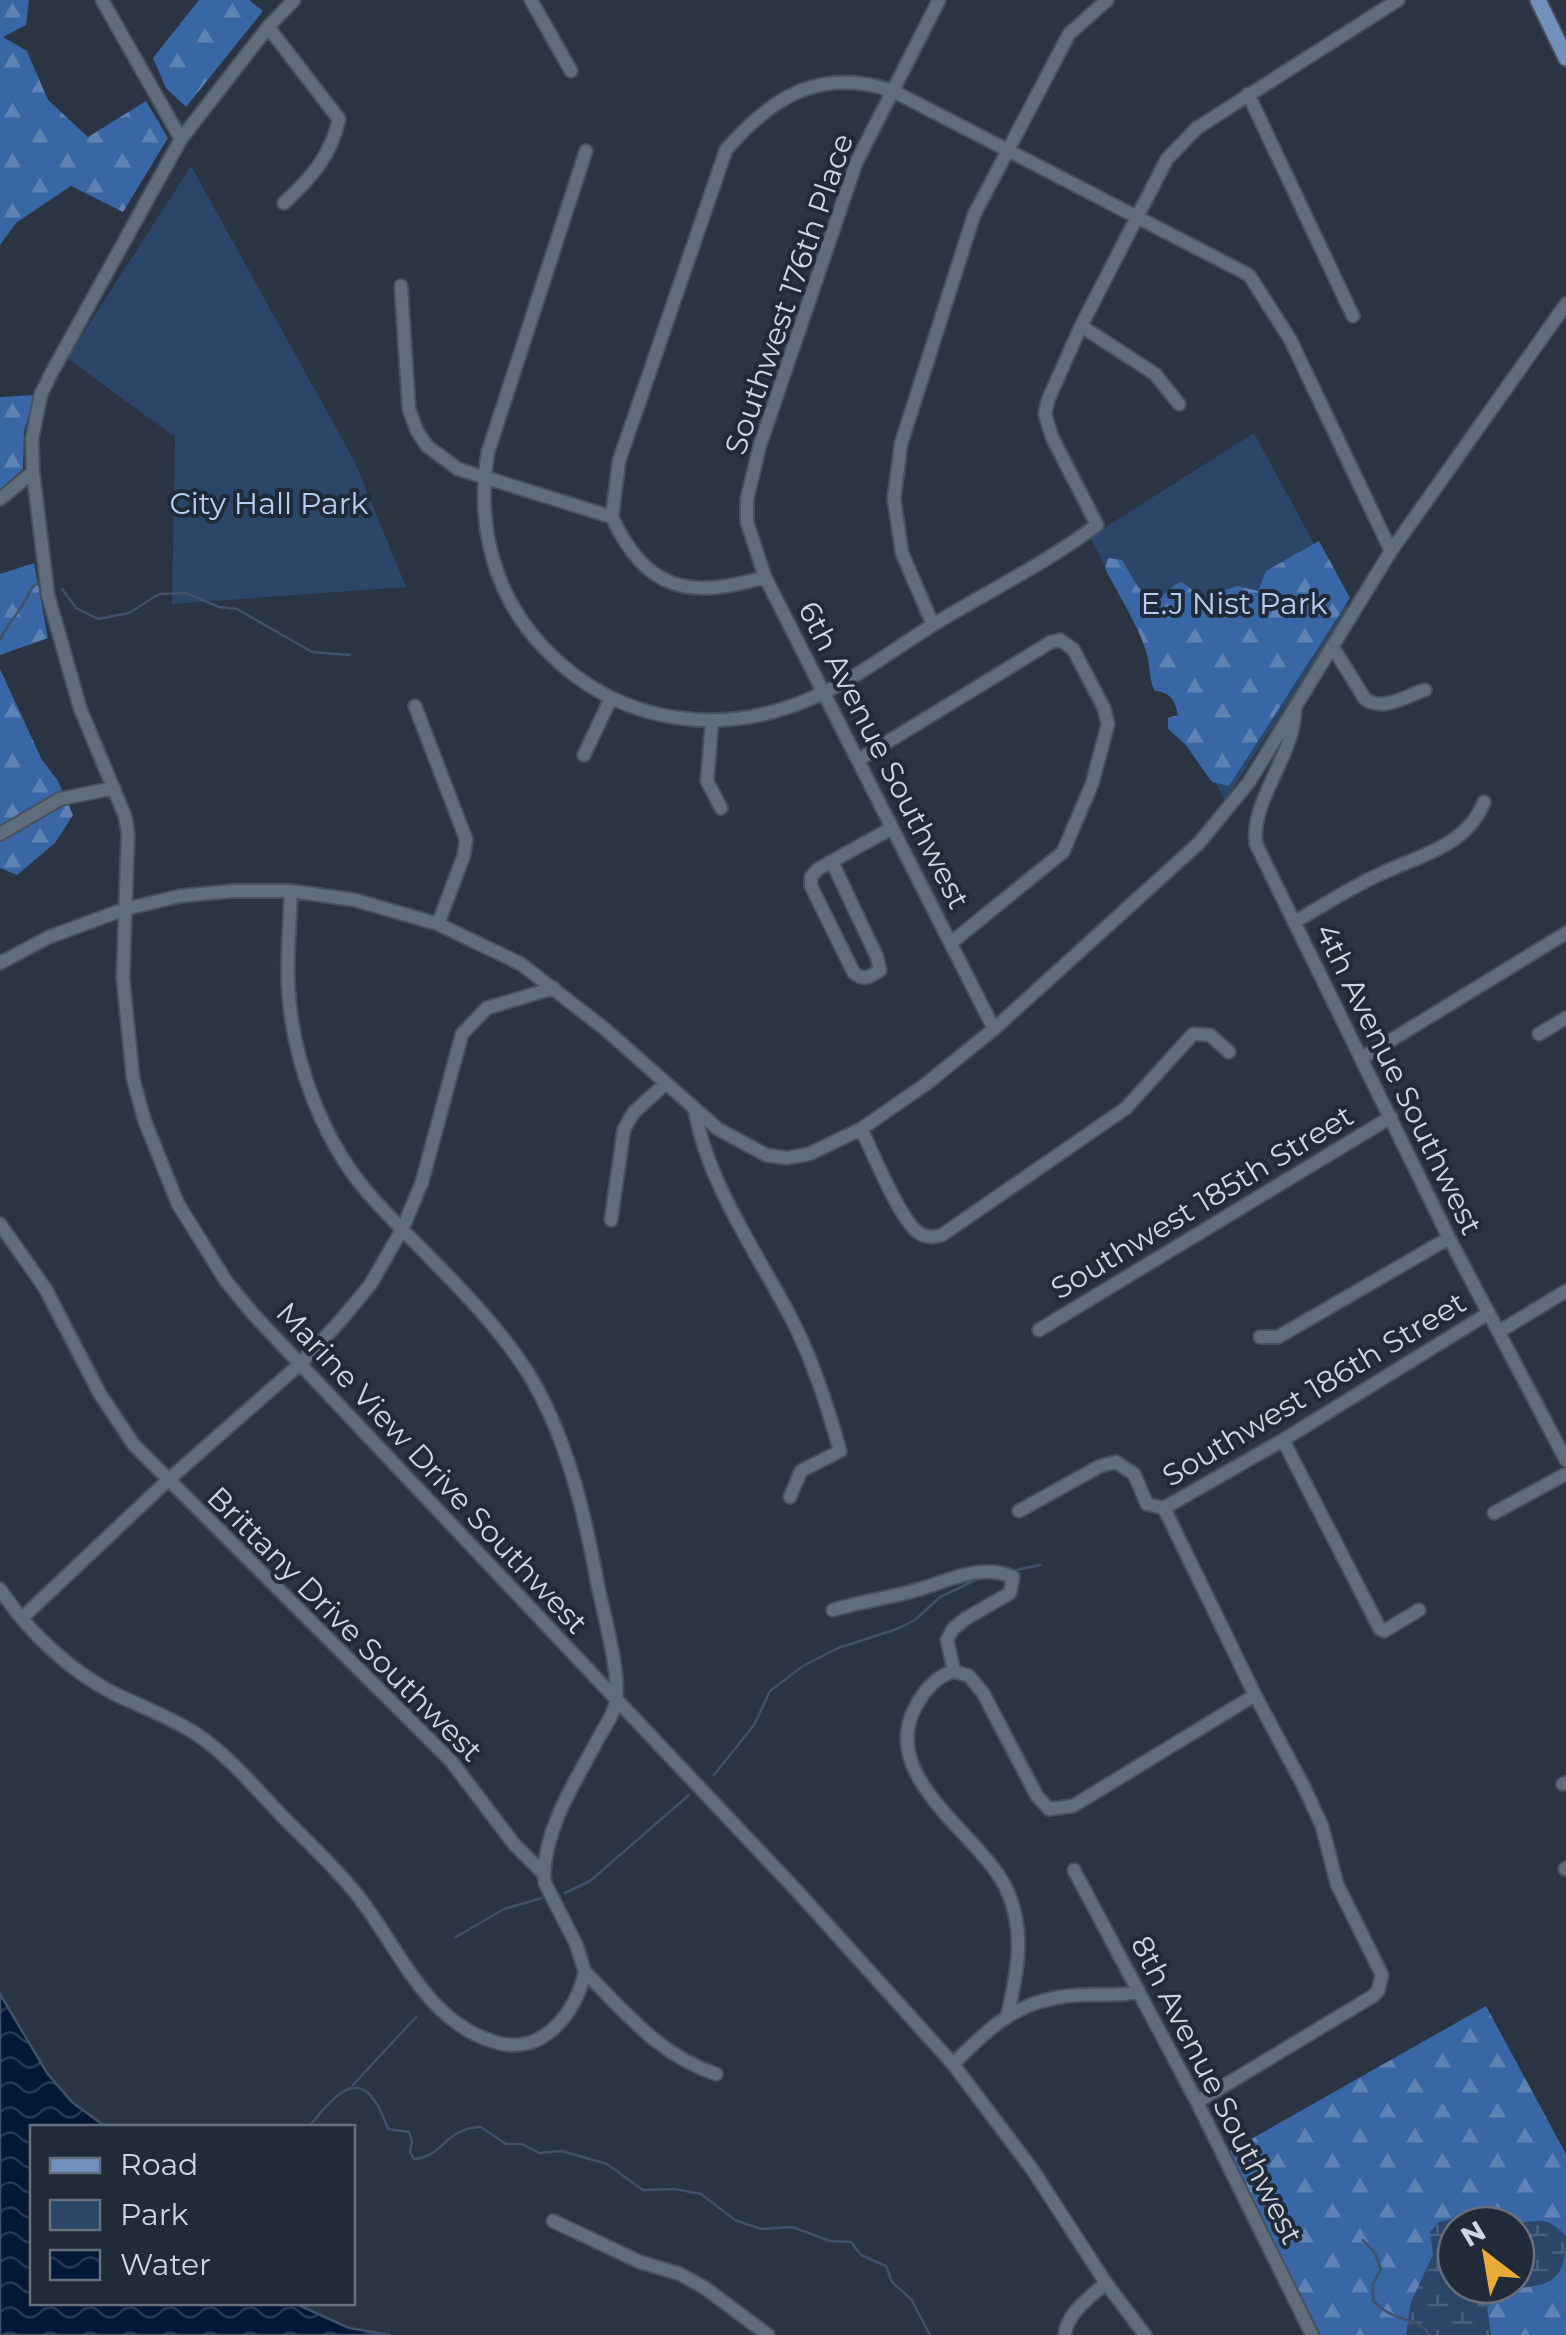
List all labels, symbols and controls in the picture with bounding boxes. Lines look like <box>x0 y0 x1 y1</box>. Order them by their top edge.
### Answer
street label: Southwest 176th Place <box>717 129 861 459</box>
park label: City Hall Park <box>170 485 369 522</box>
park label: E.J Nist Park <box>1140 585 1328 622</box>
street label: 6th Avenue Southwest <box>790 595 978 915</box>
street label: 4th Avenue Southwest <box>1307 917 1491 1241</box>
street label: Southwest 185th Street <box>1044 1097 1360 1307</box>
street label: Southwest 186th Street <box>1156 1284 1472 1494</box>
street label: Marine View Drive Southwest <box>268 1295 596 1641</box>
street label: Brittany Drive Southwest <box>200 1479 490 1769</box>
street label: 8th Avenue Southwest <box>1123 1930 1311 2250</box>
legend <box>30 2125 355 2305</box>
text: Road <box>120 2146 198 2183</box>
text: Park <box>120 2196 189 2233</box>
north arrow <box>1436 2205 1536 2305</box>
text: N <box>1455 2213 1492 2254</box>
text: Water <box>120 2246 211 2283</box>

